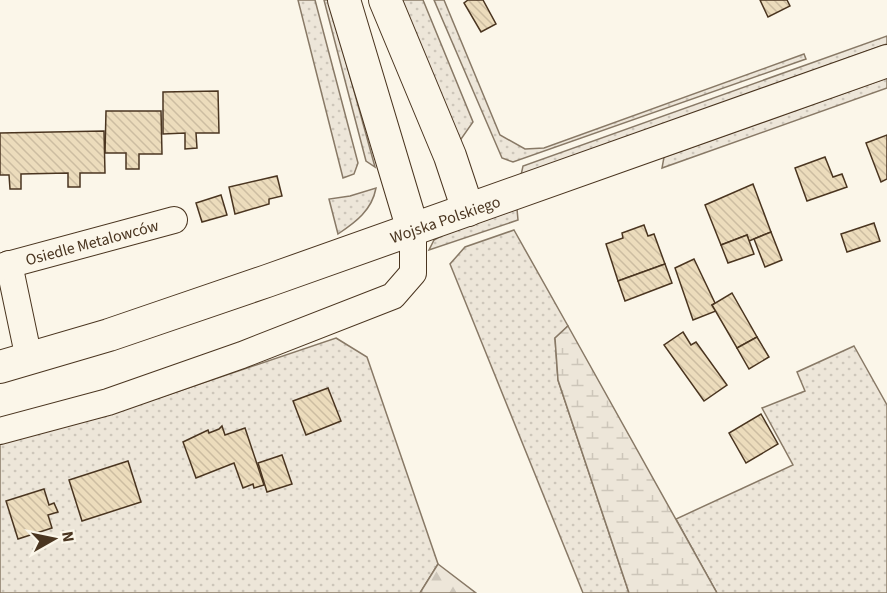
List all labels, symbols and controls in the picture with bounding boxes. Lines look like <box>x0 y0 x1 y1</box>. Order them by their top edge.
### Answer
street label: Wojska Polskiego <box>387 191 503 249</box>
street label: Osiedle Metalowców <box>23 214 162 271</box>
north arrow <box>24 509 84 569</box>
text: N <box>56 530 80 544</box>

